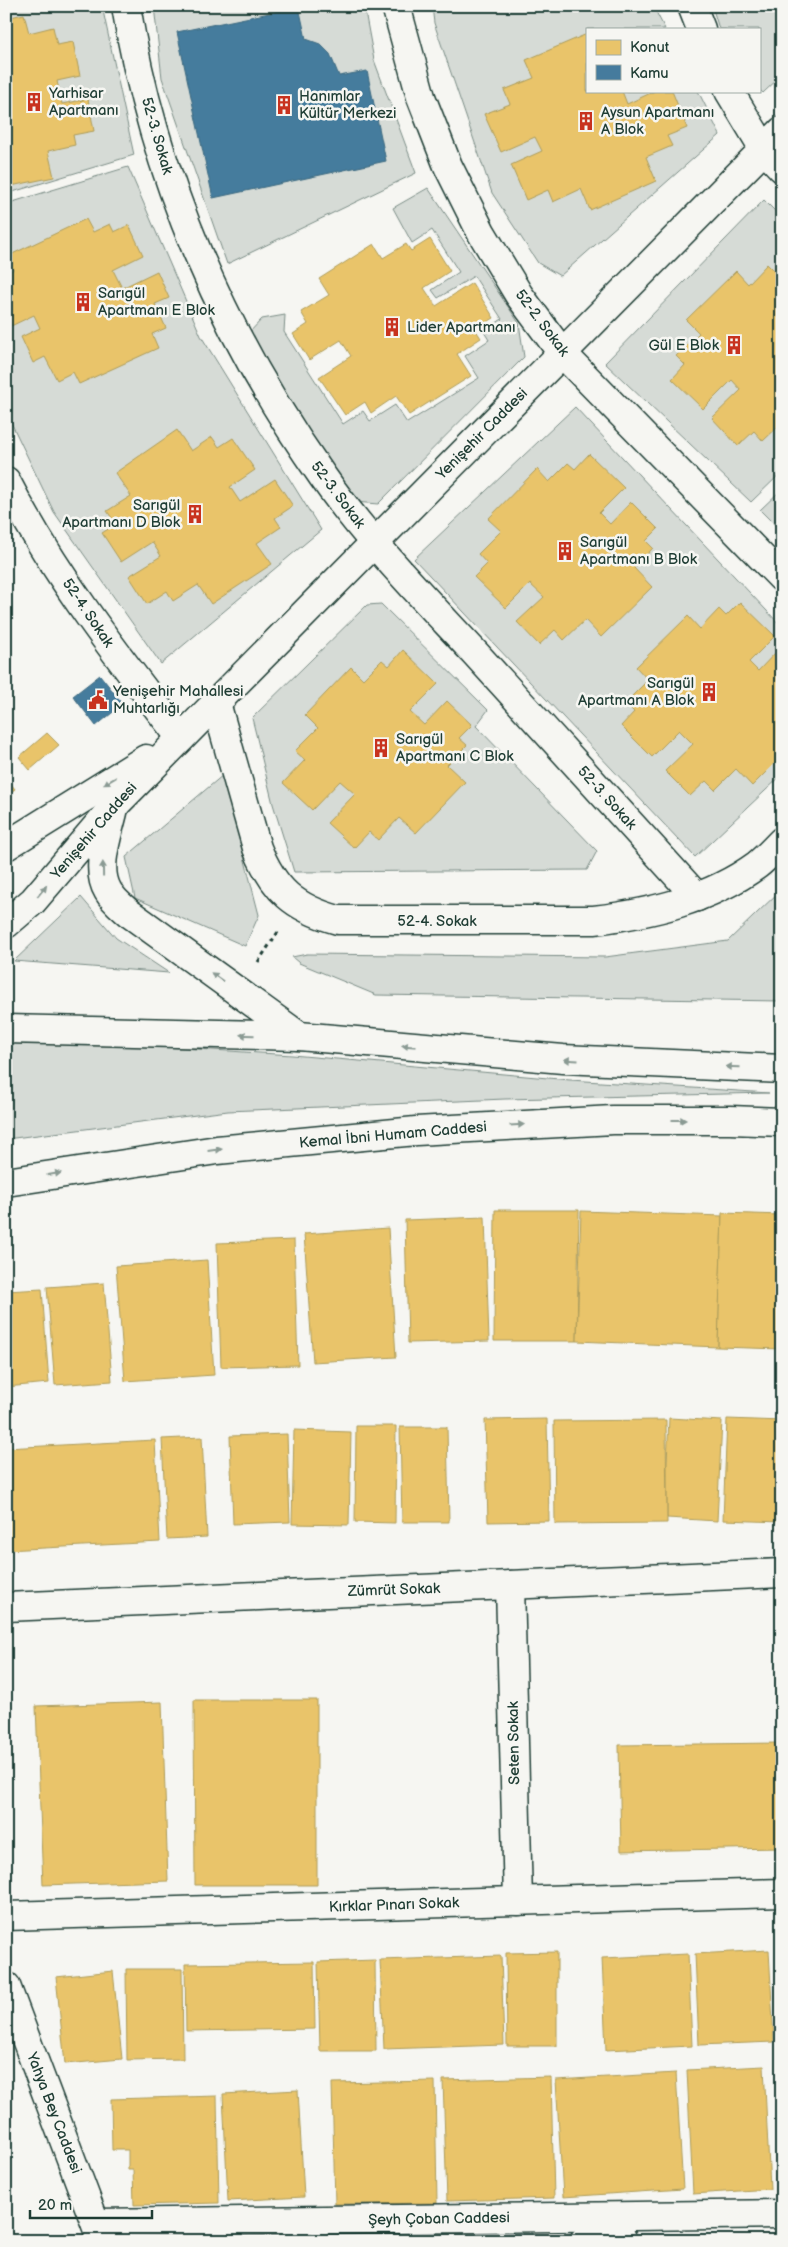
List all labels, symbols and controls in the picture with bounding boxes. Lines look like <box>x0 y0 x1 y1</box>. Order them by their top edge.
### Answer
legend <box>586 28 760 92</box>
text: Konut <box>630 38 670 57</box>
text: Kamu <box>630 64 669 83</box>
place label: Yarhisar Apartmanı <box>48 84 118 120</box>
place label: Hanımlar Kültür Merkezi <box>299 87 397 123</box>
building icon: Yarhisar Apartmanı <box>23 91 45 113</box>
building icon: Hanımlar Kültür Merkezi <box>273 94 295 116</box>
street label: 52-3. Sokak <box>137 95 177 177</box>
place label: Aysun Apartmanı A Blok <box>601 103 714 139</box>
building icon: Aysun Apartmanı A Blok <box>575 110 597 132</box>
place label: Sarıgül Apartmanı E Blok <box>98 284 215 320</box>
street label: 52-2. Sokak <box>511 286 574 361</box>
building icon: Sarıgül Apartmanı E Blok <box>72 291 94 313</box>
building icon: Lider Apartmanı <box>381 316 403 338</box>
place label: Lider Apartmanı <box>407 318 516 337</box>
building icon: Gül E Blok <box>723 334 745 356</box>
place label: Gül E Blok <box>649 336 720 355</box>
street label: Yenişehir Caddesi <box>431 384 532 485</box>
street label: 52-3. Sokak <box>307 458 370 533</box>
place label: Sarıgül Apartmanı D Blok <box>62 496 181 532</box>
building icon: Sarıgül Apartmanı D Blok <box>184 503 206 525</box>
place label: Sarıgül Apartmanı B Blok <box>580 533 698 569</box>
building icon: Sarıgül Apartmanı B Blok <box>554 540 576 562</box>
street label: 52-4. Sokak <box>58 575 118 652</box>
place label: Sarıgül Apartmanı A Blok <box>578 674 695 710</box>
building icon: Sarıgül Apartmanı A Blok <box>698 681 720 703</box>
place label: Yenişehir Mahallesi Muhtarlığı <box>112 682 244 718</box>
public building icon: Yenişehir Mahallesi Muhtarlığı <box>87 689 109 711</box>
place label: Sarıgül Apartmanı C Blok <box>396 730 514 766</box>
building icon: Sarıgül Apartmanı C Blok <box>370 737 392 759</box>
street label: 52-3. Sokak <box>573 762 641 834</box>
one-way arrow <box>103 777 116 786</box>
street label: Yenişehir Caddesi <box>46 779 141 884</box>
one-way arrow <box>99 860 107 876</box>
one-way arrow <box>36 885 47 897</box>
street label: 52-4. Sokak <box>397 912 477 931</box>
one-way arrow <box>210 972 224 982</box>
one-way arrow <box>238 1031 254 1039</box>
one-way arrow <box>400 1042 416 1050</box>
one-way arrow <box>562 1055 578 1063</box>
one-way arrow <box>725 1062 741 1070</box>
one-way arrow <box>671 1116 687 1124</box>
street label: Kemal İbni Humam Caddesi <box>298 1117 488 1153</box>
one-way arrow <box>509 1121 525 1129</box>
one-way arrow <box>207 1146 223 1154</box>
one-way arrow <box>47 1170 63 1178</box>
street label: Zümrüt Sokak <box>346 1579 441 1601</box>
street label: Seten Sokak <box>504 1700 524 1785</box>
street label: Kırklar Pınarı Sokak <box>329 1893 460 1917</box>
street label: Yahya Bey Caddesi <box>22 2049 86 2176</box>
scale bar <box>30 2187 152 2219</box>
text: 20 m <box>38 2196 72 2215</box>
street label: Şeyh Çoban Caddesi <box>368 2208 510 2230</box>

